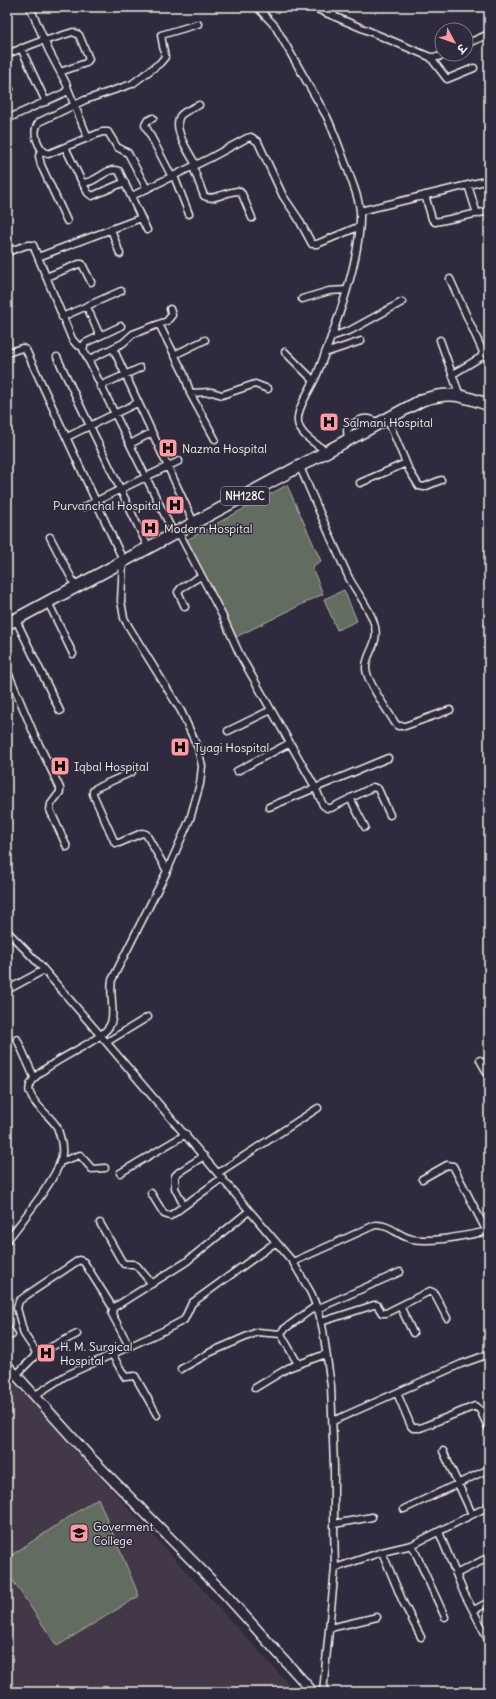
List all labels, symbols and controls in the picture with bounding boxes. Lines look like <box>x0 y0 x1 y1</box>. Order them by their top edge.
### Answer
north arrow <box>434 22 474 62</box>
text: उ <box>453 40 470 57</box>
hospital icon: Salmani Hospital <box>318 411 340 433</box>
place label: Salmani Hospital <box>343 415 433 430</box>
hospital icon: Nazma Hospital <box>157 437 179 459</box>
place label: Nazma Hospital <box>182 441 267 456</box>
road number: NH128C <box>221 487 269 505</box>
hospital icon: Purvanchal Hospital <box>164 494 186 516</box>
place label: Purvanchal Hospital <box>53 498 161 513</box>
hospital icon: Modern Hospital <box>139 517 161 539</box>
place label: Modern Hospital <box>164 521 252 536</box>
hospital icon: Tyagi Hospital <box>169 736 191 758</box>
place label: Tyagi Hospital <box>194 740 269 755</box>
hospital icon: Iqbal Hospital <box>49 755 71 777</box>
place label: Iqbal Hospital <box>74 759 149 774</box>
place label: H. M. Surgical Hospital <box>60 1339 132 1368</box>
hospital icon: H. M. Surgical Hospital <box>35 1342 57 1364</box>
place label: Goverment College <box>93 1519 153 1548</box>
school or university icon: Goverment College <box>68 1522 90 1544</box>

